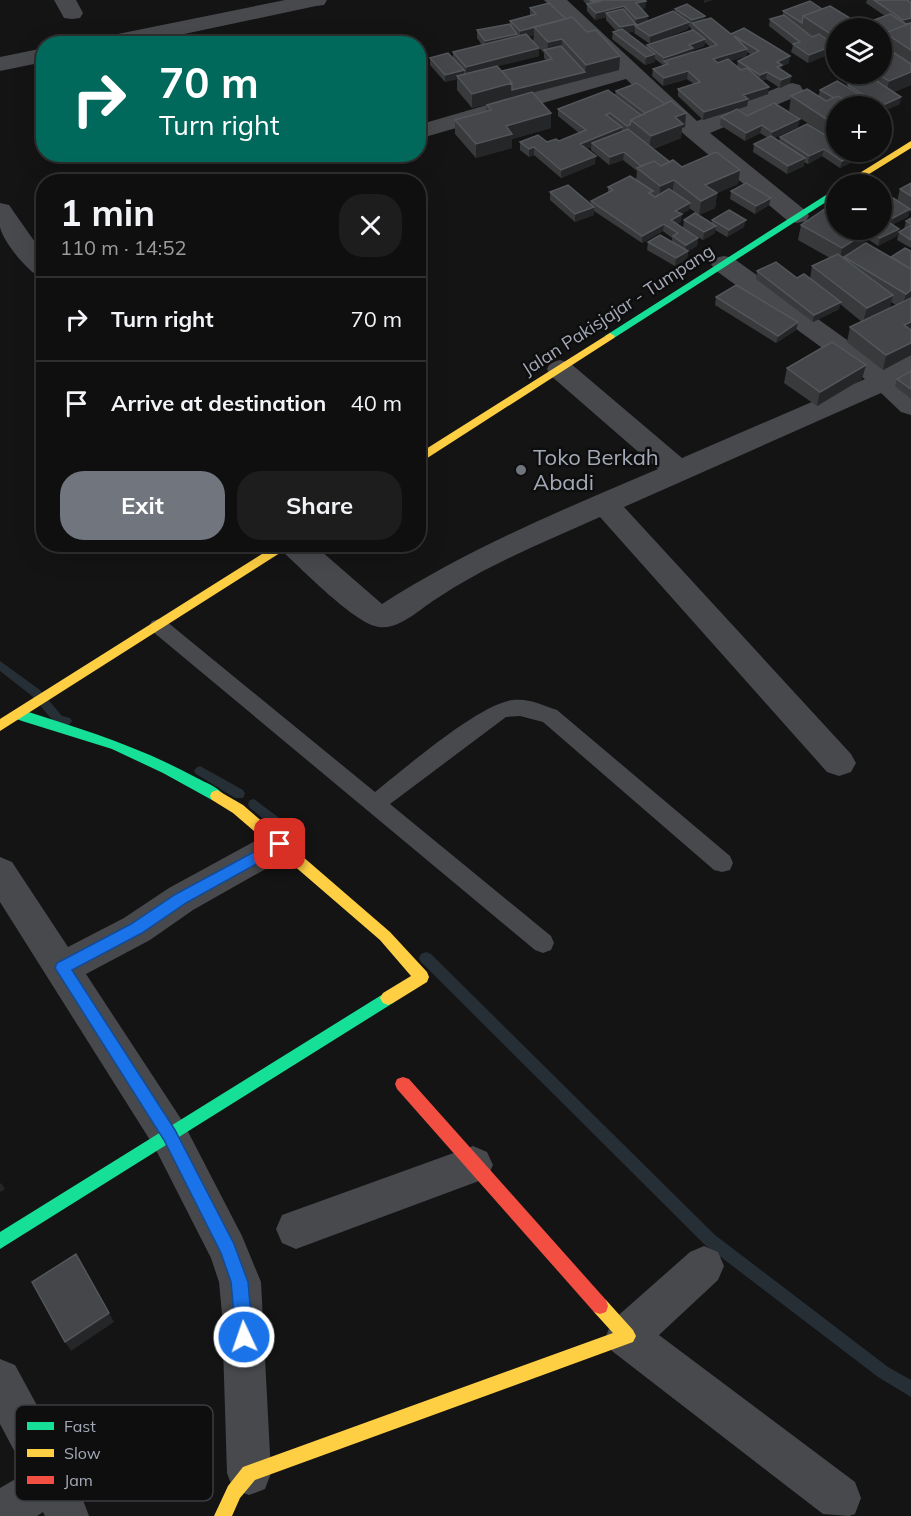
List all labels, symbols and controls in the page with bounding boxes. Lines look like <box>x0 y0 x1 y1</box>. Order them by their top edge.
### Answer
map controls <box>826 18 892 240</box>
button: layers <box>826 18 892 84</box>
text: 70 m <box>159 56 259 109</box>
icon: right <box>60 60 138 138</box>
button: + <box>826 96 892 162</box>
text: Turn right <box>159 108 279 142</box>
button: − <box>826 174 892 240</box>
text: 1 min <box>60 190 155 235</box>
button: close <box>339 194 402 257</box>
text: 110 m · 14:52 <box>60 235 186 260</box>
street label: Jalan Pakisjajar - Tumpang <box>517 239 718 380</box>
icon: right <box>60 303 93 336</box>
text: Turn right <box>111 305 214 333</box>
text: 70 m <box>351 305 402 333</box>
icon: arrive <box>60 387 93 420</box>
text: Arrive at destination <box>111 389 326 417</box>
text: 40 m <box>351 389 402 417</box>
place label: Toko Berkah Abadi <box>533 443 659 496</box>
marker: Toko Berkah Abadi <box>514 463 528 477</box>
button: Exit <box>60 471 225 540</box>
button: Share <box>237 471 402 540</box>
pin <box>254 818 305 869</box>
icon: arrive <box>263 827 296 860</box>
position arrow <box>212 1305 276 1369</box>
legend <box>15 1405 213 1501</box>
text: Fast <box>64 1416 96 1436</box>
text: Slow <box>64 1443 101 1463</box>
text: Jam <box>64 1470 93 1490</box>

